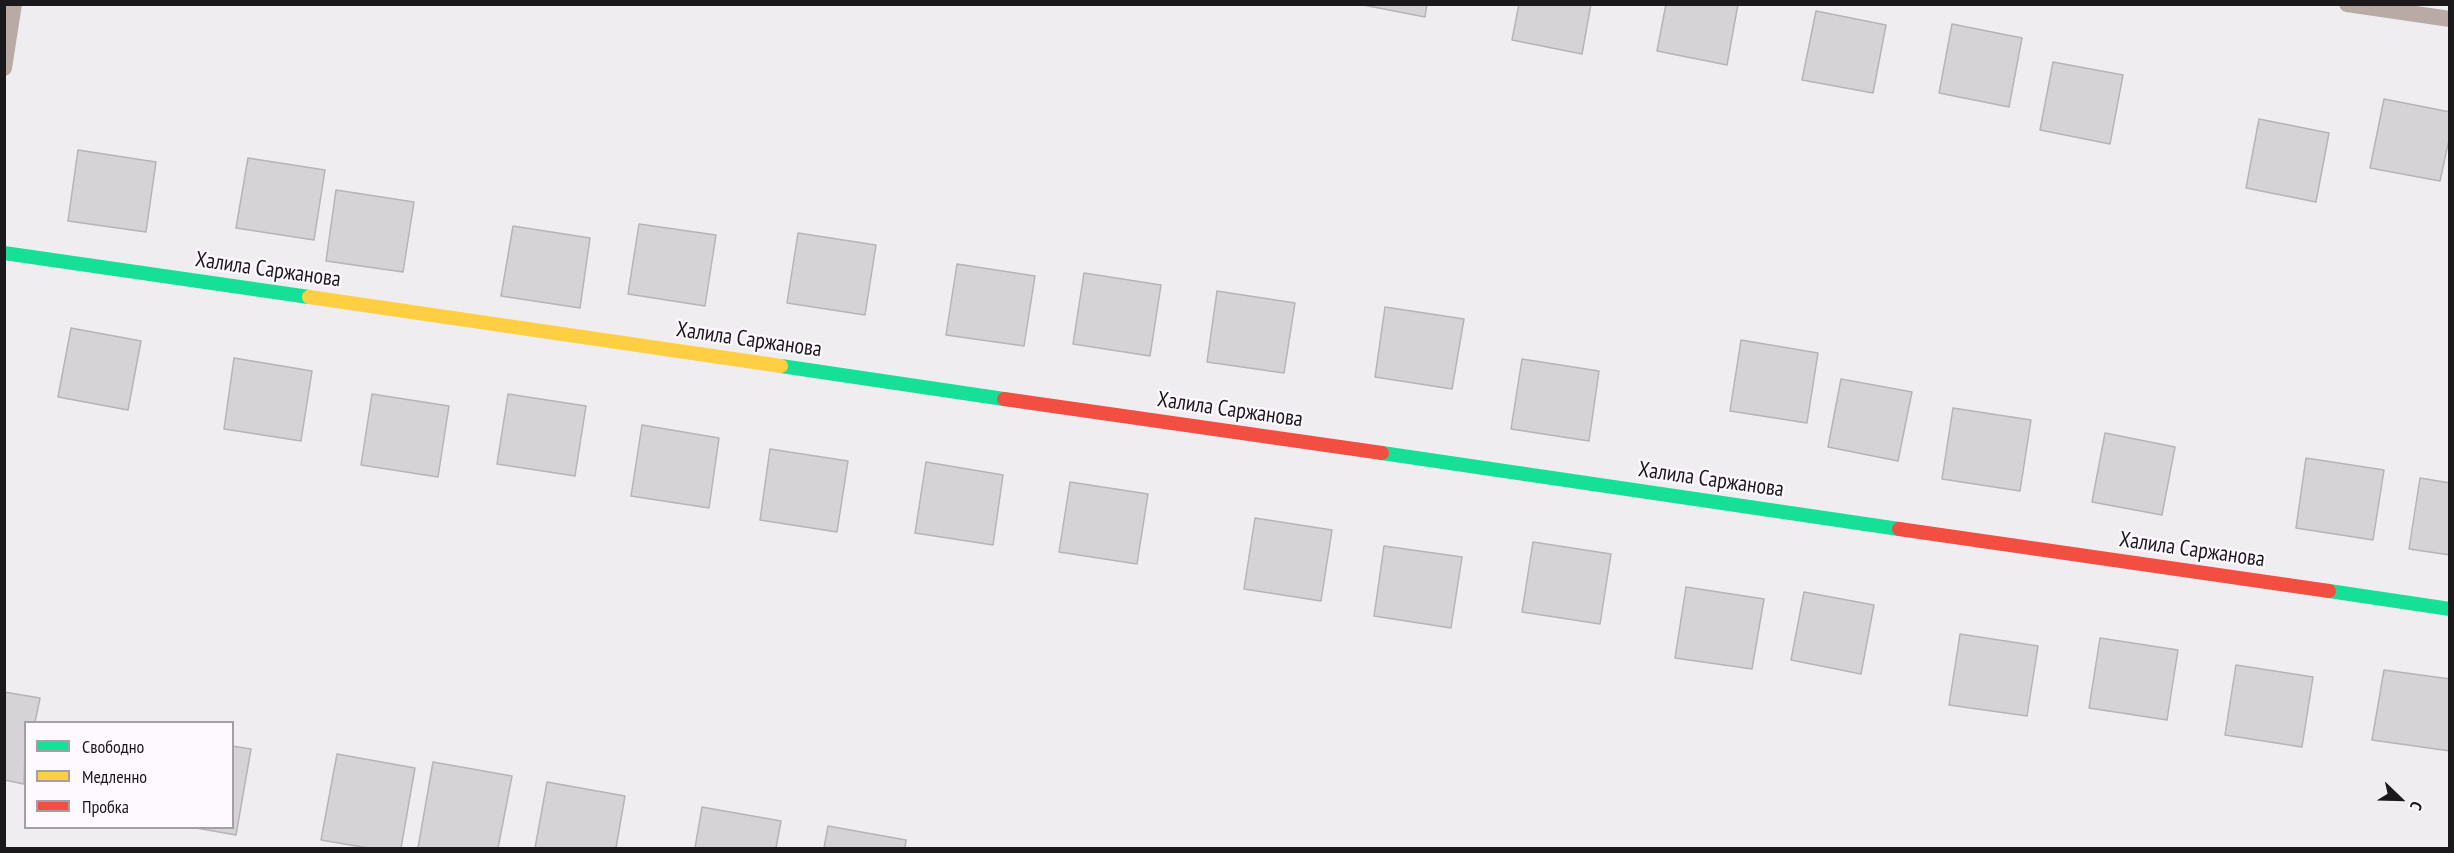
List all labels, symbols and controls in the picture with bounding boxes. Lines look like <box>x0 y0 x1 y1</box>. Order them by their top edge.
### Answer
street label: Халила Саржанова <box>194 247 342 293</box>
street label: Халила Саржанова <box>675 317 823 363</box>
street label: Халила Саржанова <box>1156 387 1304 433</box>
street label: Халила Саржанова <box>1637 457 1785 503</box>
street label: Халила Саржанова <box>2118 527 2266 573</box>
legend <box>24 721 234 829</box>
text: Свободно <box>82 735 144 758</box>
text: Медленно <box>82 765 147 788</box>
north arrow <box>2370 769 2430 829</box>
text: Пробка <box>82 795 129 818</box>
text: С <box>2406 799 2427 813</box>

